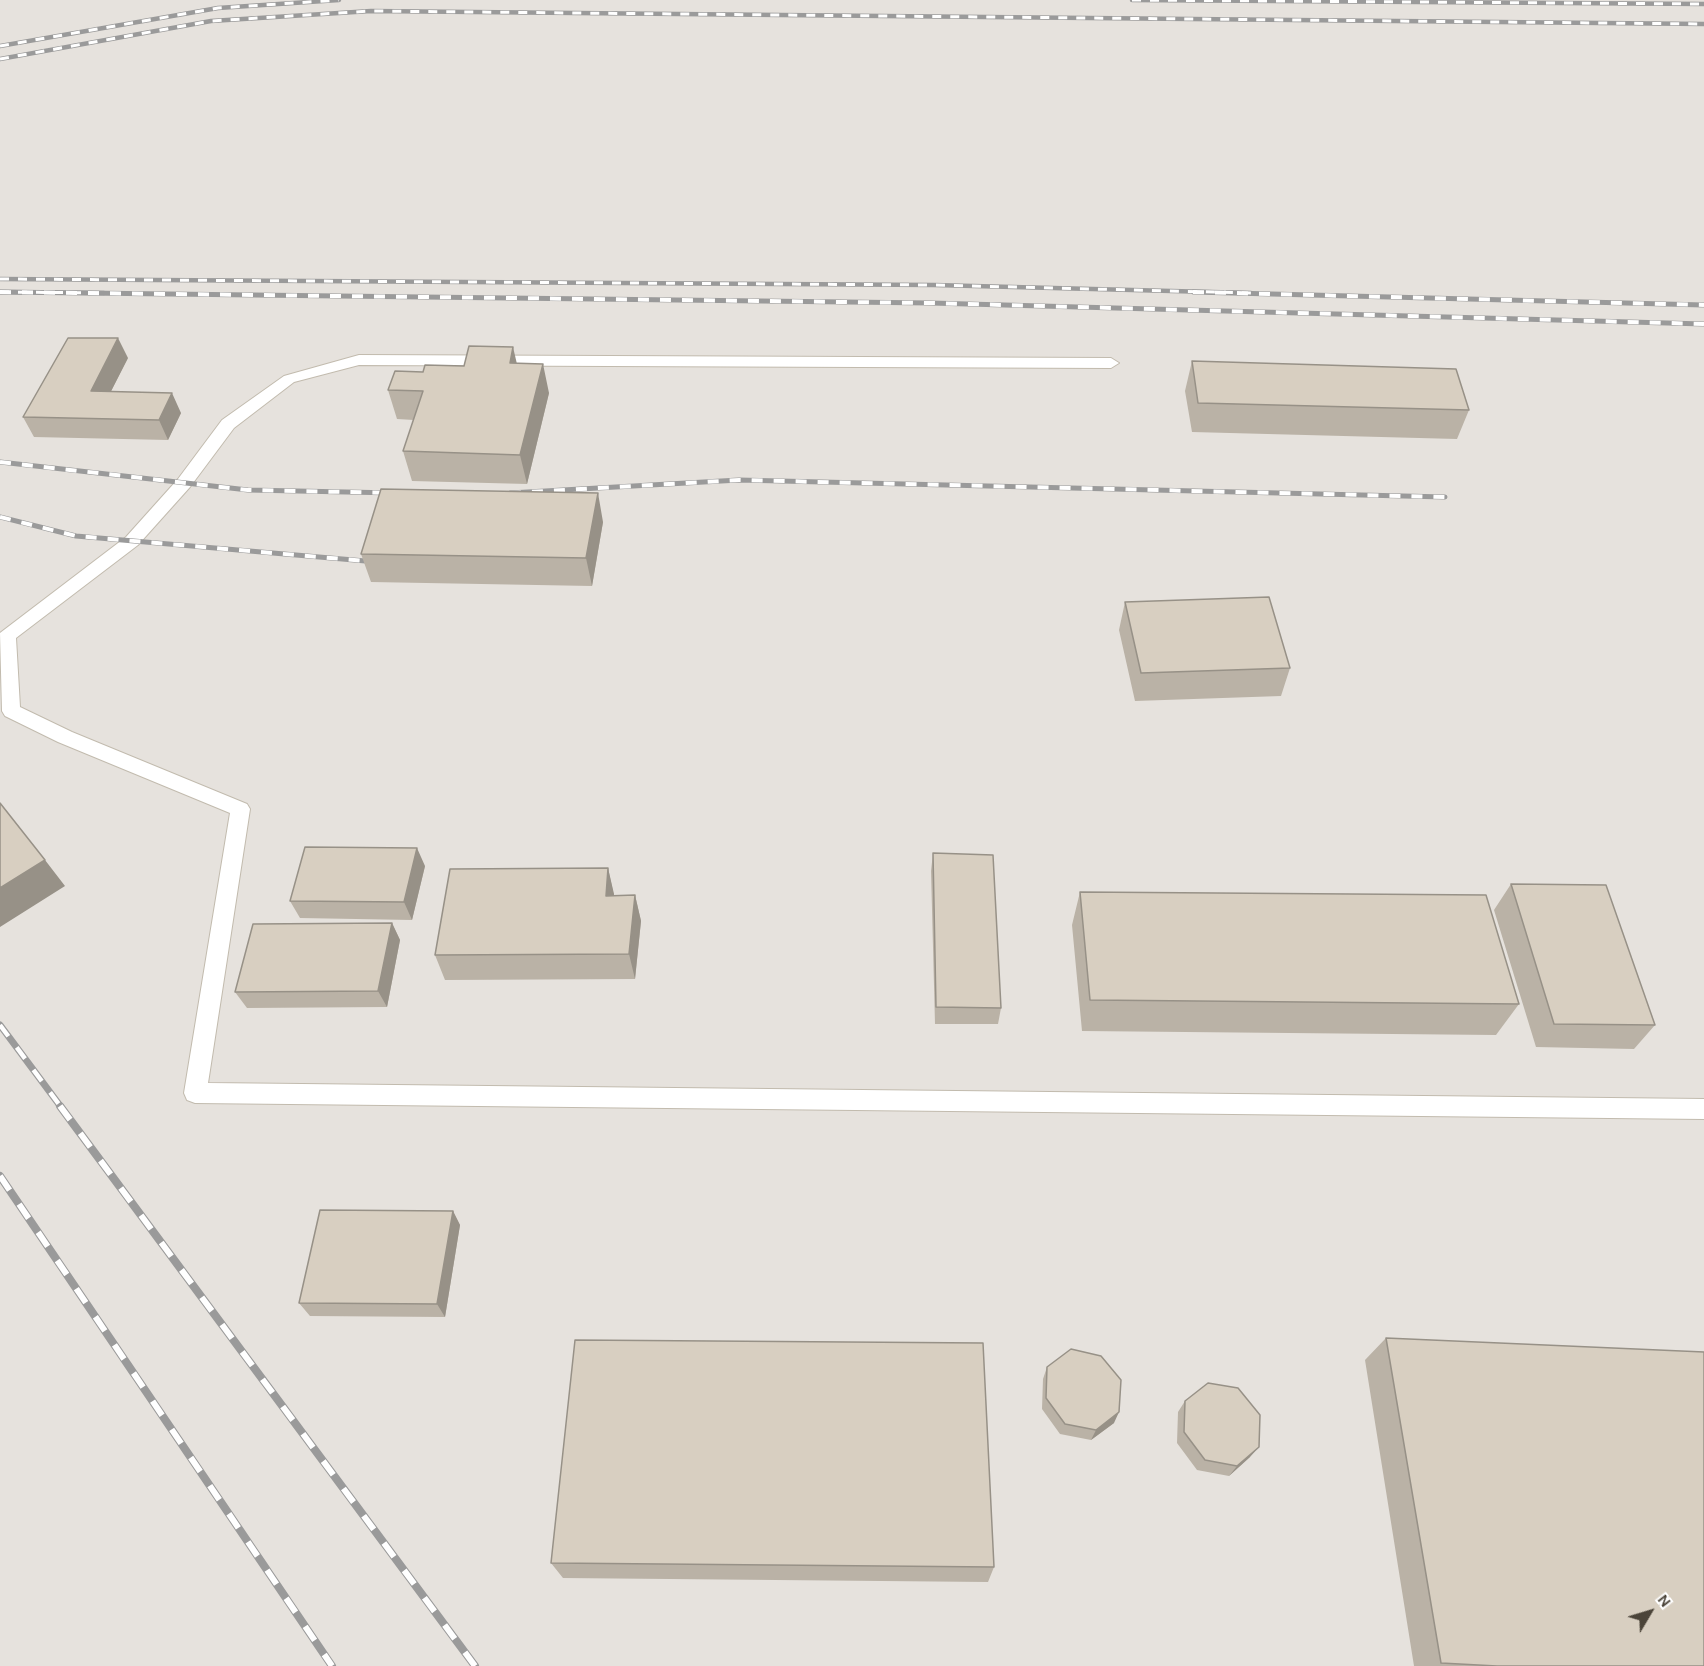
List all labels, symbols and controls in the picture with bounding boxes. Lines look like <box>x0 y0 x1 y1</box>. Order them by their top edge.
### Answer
north arrow <box>1620 1582 1680 1642</box>
text: N <box>1654 1590 1676 1611</box>

